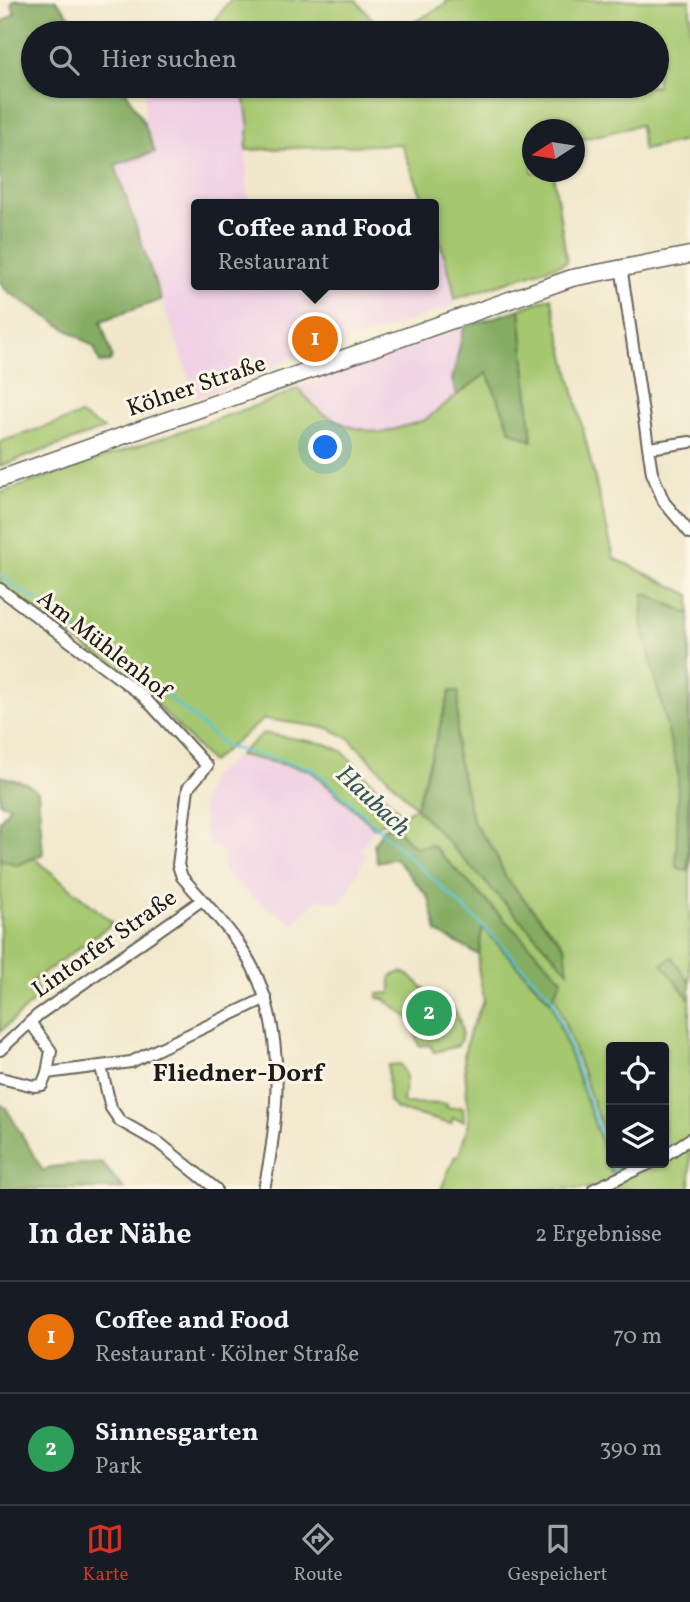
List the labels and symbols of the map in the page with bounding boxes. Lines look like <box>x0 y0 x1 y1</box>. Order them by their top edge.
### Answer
north arrow <box>522 119 585 182</box>
pin: 1 <box>292 313 338 365</box>
street label: Kölner Straße <box>123 347 271 427</box>
your location <box>308 430 342 464</box>
street label: Am Mühlenhof <box>29 583 179 710</box>
water label: Haubach <box>327 757 418 846</box>
street label: Lintorfer Straße <box>26 882 184 1007</box>
pin: 2 <box>406 987 452 1039</box>
district label: Fliedner-Dorf <box>152 1056 326 1092</box>

